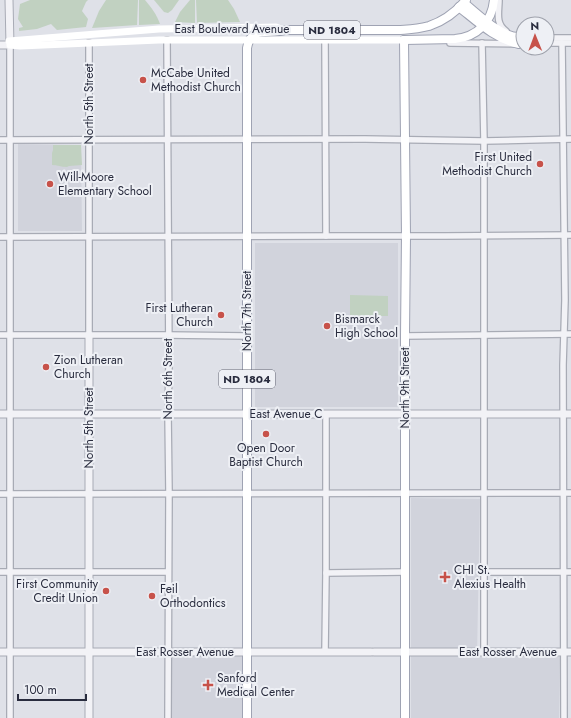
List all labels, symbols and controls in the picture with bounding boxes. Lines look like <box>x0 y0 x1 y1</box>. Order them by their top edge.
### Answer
north arrow <box>515 16 555 56</box>
text: N <box>530 18 539 34</box>
street label: East Boulevard Avenue <box>175 20 290 38</box>
road number: ND 1804 <box>304 21 360 39</box>
street label: North 5th Street <box>80 63 98 144</box>
place label: McCabe United Methodist Church <box>151 64 241 96</box>
marker: McCabe United Methodist Church <box>138 75 148 85</box>
place label: First United Methodist Church <box>442 148 532 180</box>
marker: First United Methodist Church <box>535 159 545 169</box>
place label: Will-Moore Elementary School <box>58 168 152 200</box>
marker: Will-Moore Elementary School <box>45 179 55 189</box>
street label: North 7th Street <box>238 271 256 351</box>
place label: First Lutheran Church <box>145 299 213 331</box>
marker: First Lutheran Church <box>216 310 226 320</box>
place label: Bismarck High School <box>335 310 398 342</box>
marker: Bismarck High School <box>322 321 332 331</box>
street label: North 6th Street <box>159 338 177 420</box>
street label: North 9th Street <box>396 347 414 429</box>
place label: Zion Lutheran Church <box>54 351 123 383</box>
marker: Zion Lutheran Church <box>41 362 51 372</box>
road number: ND 1804 <box>219 370 275 388</box>
street label: North 5th Street <box>80 387 98 468</box>
street label: East Avenue C <box>250 405 322 423</box>
marker: Open Door Baptist Church <box>261 429 271 439</box>
place label: Open Door Baptist Church <box>229 439 303 471</box>
place label: CHI St. Alexius Health <box>454 561 526 593</box>
marker: CHI St. Alexius Health <box>439 571 451 583</box>
place label: First Community Credit Union <box>16 575 99 607</box>
place label: Feil Orthodontics <box>160 580 226 612</box>
marker: First Community Credit Union <box>101 586 111 596</box>
marker: Feil Orthodontics <box>147 591 157 601</box>
street label: East Rosser Avenue <box>136 643 234 661</box>
street label: East Rosser Avenue <box>459 643 557 661</box>
place label: Sanford Medical Center <box>217 669 295 701</box>
scale bar <box>18 676 86 702</box>
marker: Sanford Medical Center <box>202 679 214 691</box>
text: 100 m <box>24 681 57 699</box>

